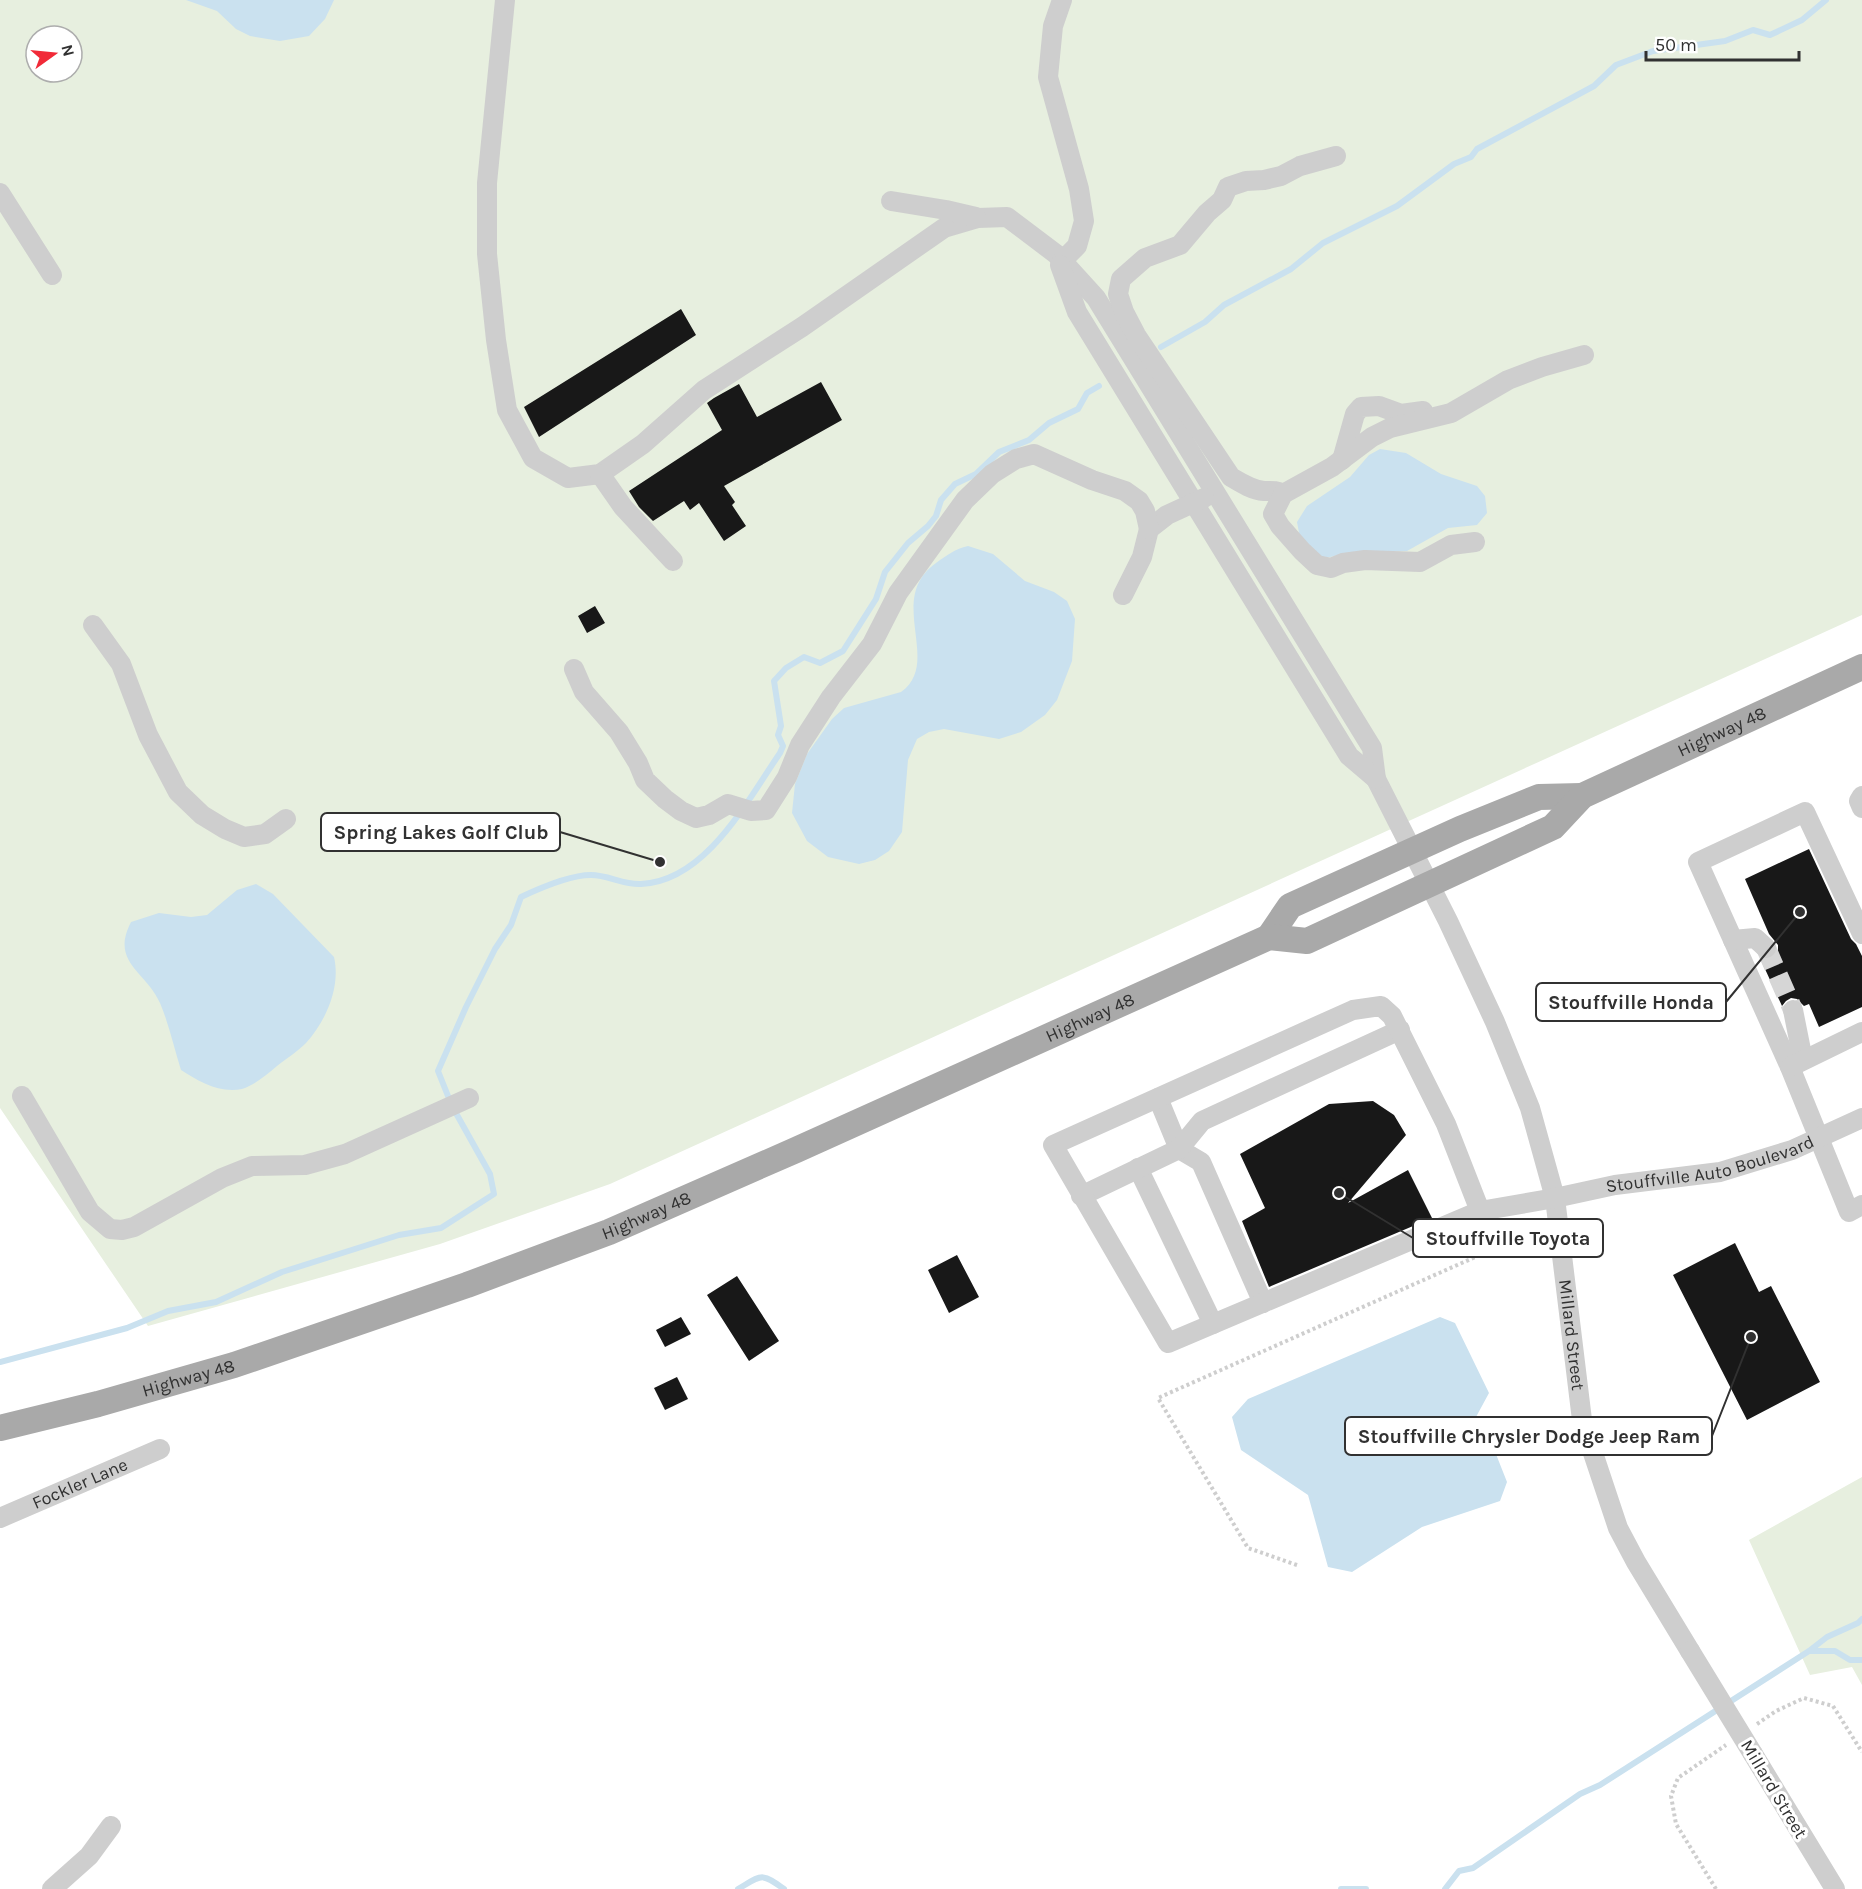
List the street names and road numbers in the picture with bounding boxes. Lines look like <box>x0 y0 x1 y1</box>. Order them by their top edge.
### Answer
street label: Highway 48 <box>1674 702 1770 761</box>
street label: Highway 48 <box>1042 988 1138 1047</box>
street label: Stouffville Auto Boulevard <box>1604 1130 1818 1198</box>
street label: Highway 48 <box>599 1186 694 1245</box>
street label: Millard Street <box>1554 1278 1589 1392</box>
street label: Highway 48 <box>140 1354 237 1402</box>
street label: Fockler Lane <box>29 1453 131 1514</box>
street label: Millard Street <box>1736 1736 1812 1843</box>

